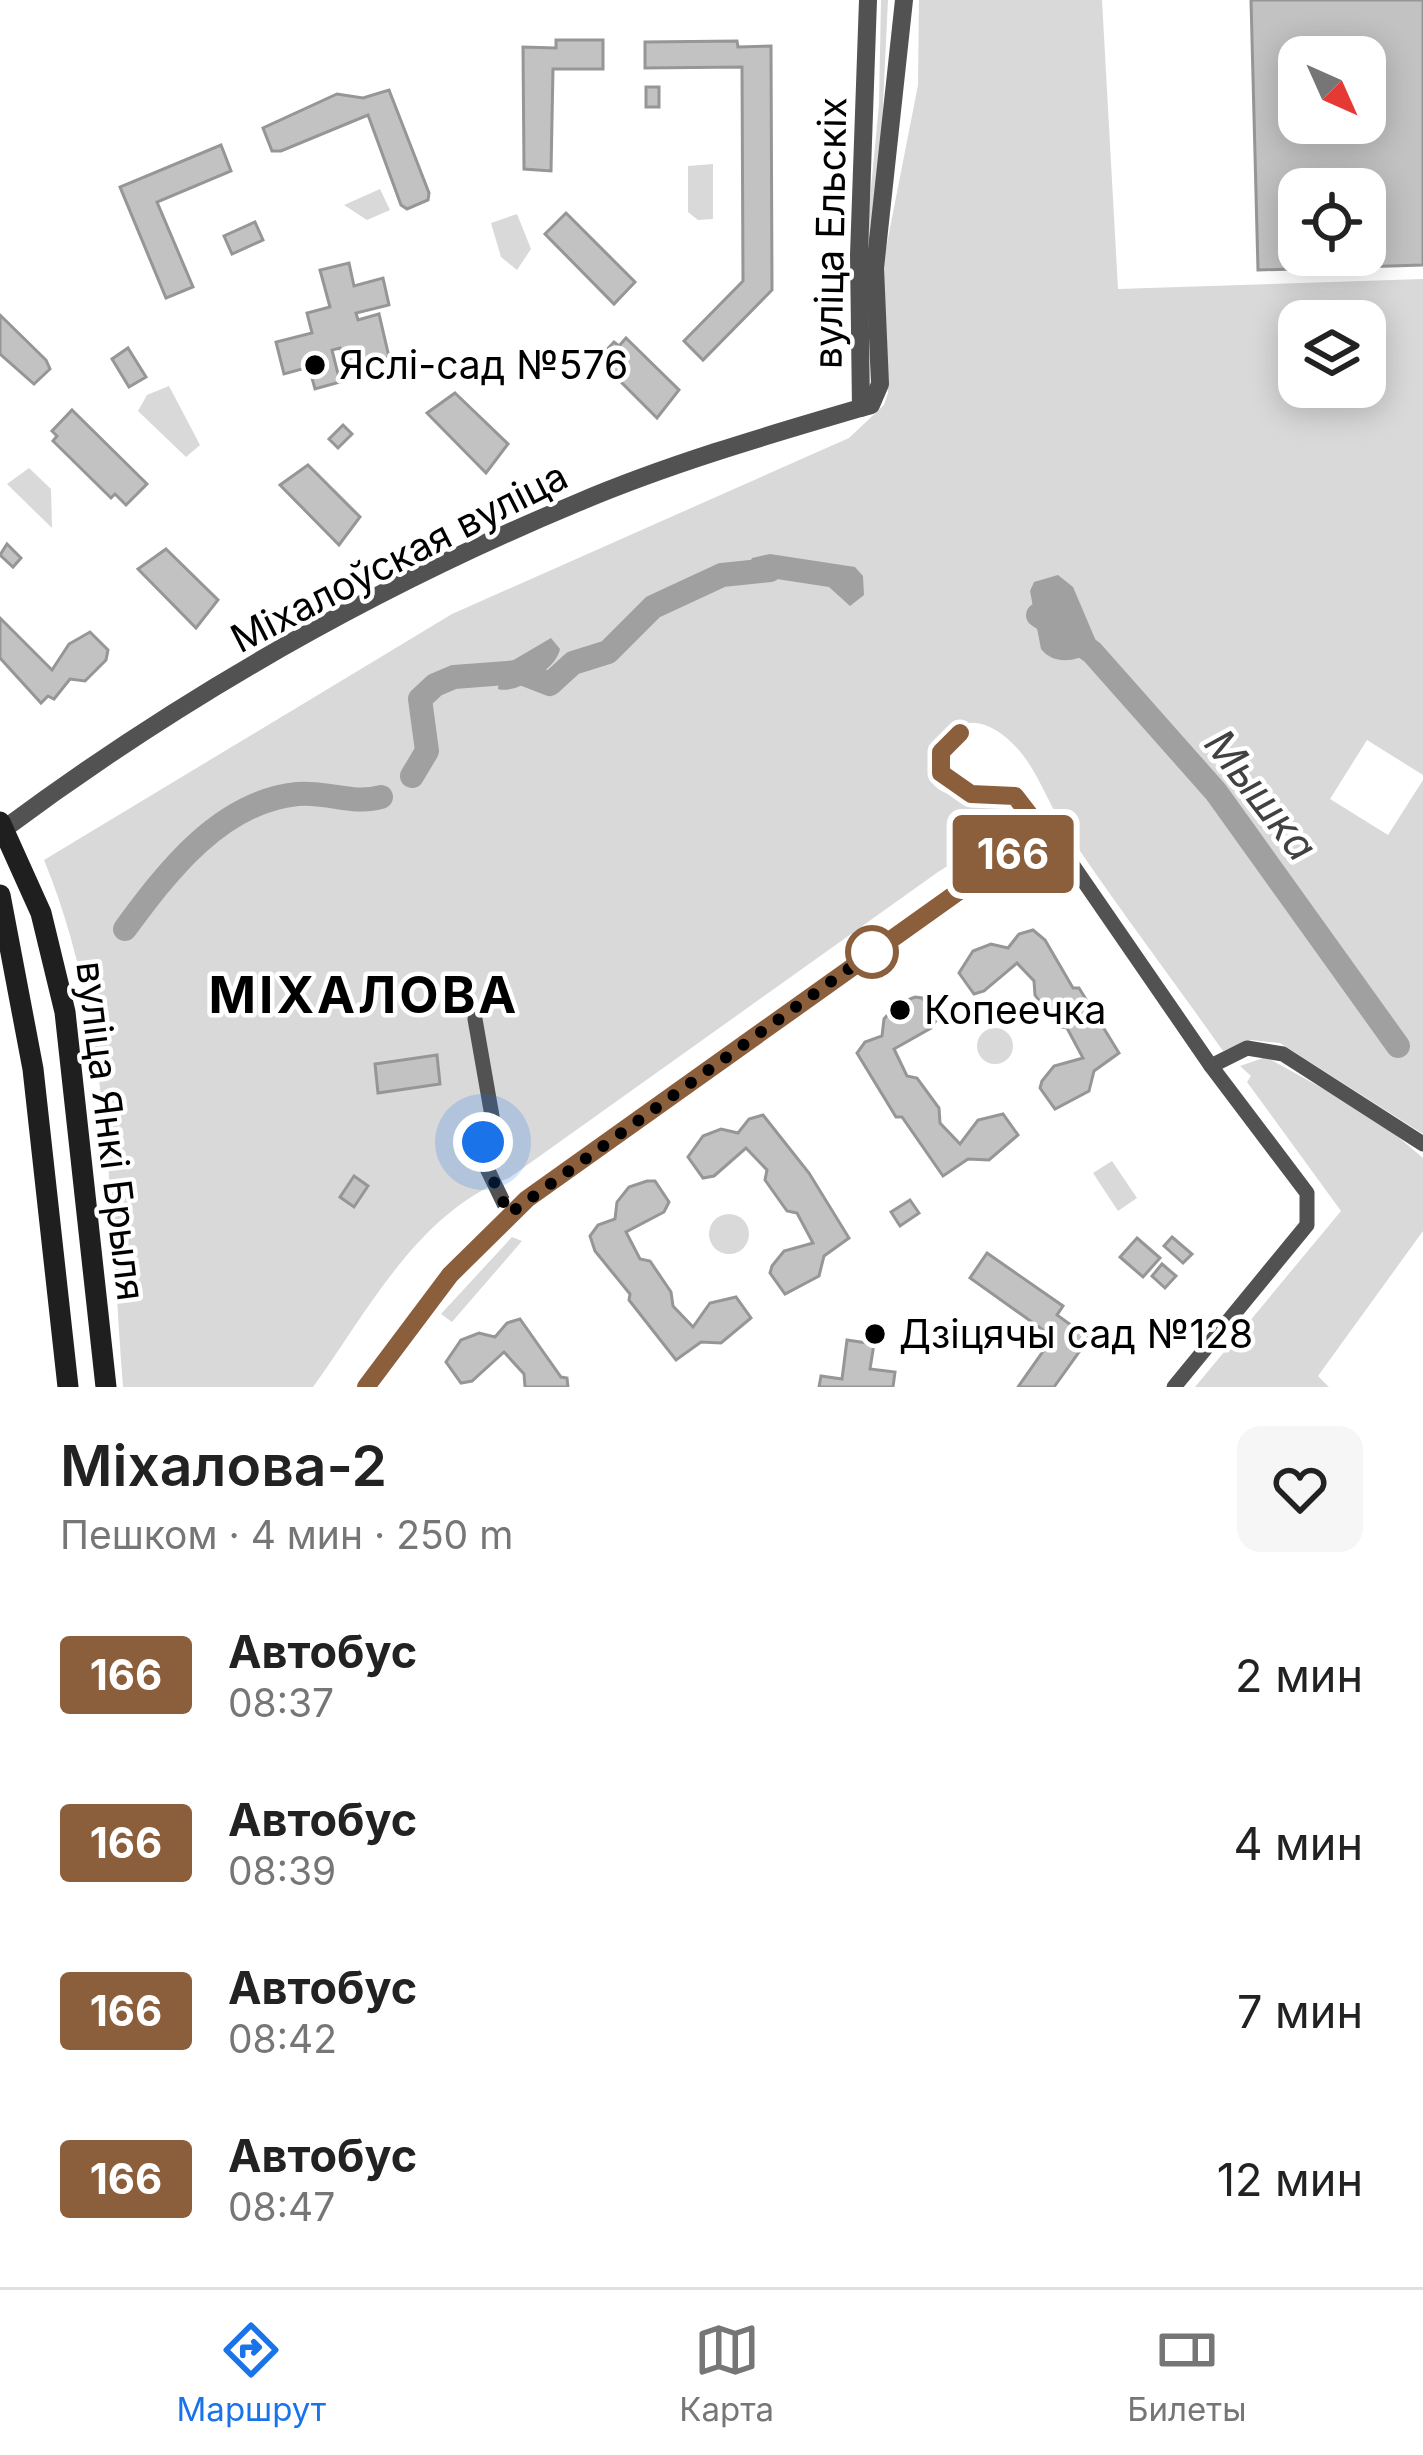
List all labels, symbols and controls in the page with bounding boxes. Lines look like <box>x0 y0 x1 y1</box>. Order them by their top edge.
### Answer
north arrow <box>1278 36 1386 144</box>
map controls <box>1278 36 1386 408</box>
street label: вуліца Ельскіх <box>804 97 855 369</box>
button: locate <box>1278 168 1386 276</box>
button: layers <box>1278 300 1386 408</box>
place label: Яслі-сад №576 <box>339 341 628 388</box>
marker: Яслі-сад №576 <box>302 352 328 378</box>
street label: Міхалоўская вуліца <box>223 451 575 662</box>
water label: Мышка <box>1194 719 1328 870</box>
line badge: 166 <box>944 815 1082 893</box>
text: 166 <box>977 828 1049 879</box>
unlabelled marker <box>847 927 897 977</box>
street label: вуліца Янкі Брыля <box>67 958 156 1303</box>
district label: МІХАЛОВА <box>209 964 519 1025</box>
place label: Копеечка <box>924 986 1106 1033</box>
marker: Копеечка <box>887 997 913 1023</box>
your location <box>453 1112 513 1172</box>
place label: Дзіцячы сад №128 <box>899 1310 1253 1357</box>
marker: Дзіцячы сад №128 <box>862 1321 888 1347</box>
button: heart <box>1237 1426 1363 1552</box>
text: Міхалова-2 <box>60 1431 387 1500</box>
text: Пешком · 4 мин · 250 m <box>60 1511 513 1558</box>
text: Автобус <box>228 1624 417 1679</box>
text: 2 мин <box>1235 1648 1363 1703</box>
text: 166 <box>90 1649 162 1700</box>
text: 08:37 <box>228 1679 334 1726</box>
text: Автобус <box>228 1792 417 1847</box>
text: 4 мин <box>1233 1816 1363 1871</box>
text: 166 <box>90 1817 162 1868</box>
text: 08:39 <box>228 1847 336 1894</box>
text: Автобус <box>228 1960 417 2015</box>
text: 7 мин <box>1237 1984 1363 2039</box>
text: 166 <box>90 1985 162 2036</box>
text: 08:42 <box>228 2015 337 2062</box>
text: Автобус <box>228 2128 417 2183</box>
text: 12 мин <box>1217 2152 1363 2207</box>
text: 166 <box>90 2153 162 2204</box>
text: 08:47 <box>228 2183 335 2230</box>
tab: Маршрут <box>177 2317 326 2429</box>
tab: Карта <box>679 2317 774 2429</box>
tab: Билеты <box>1127 2317 1246 2429</box>

